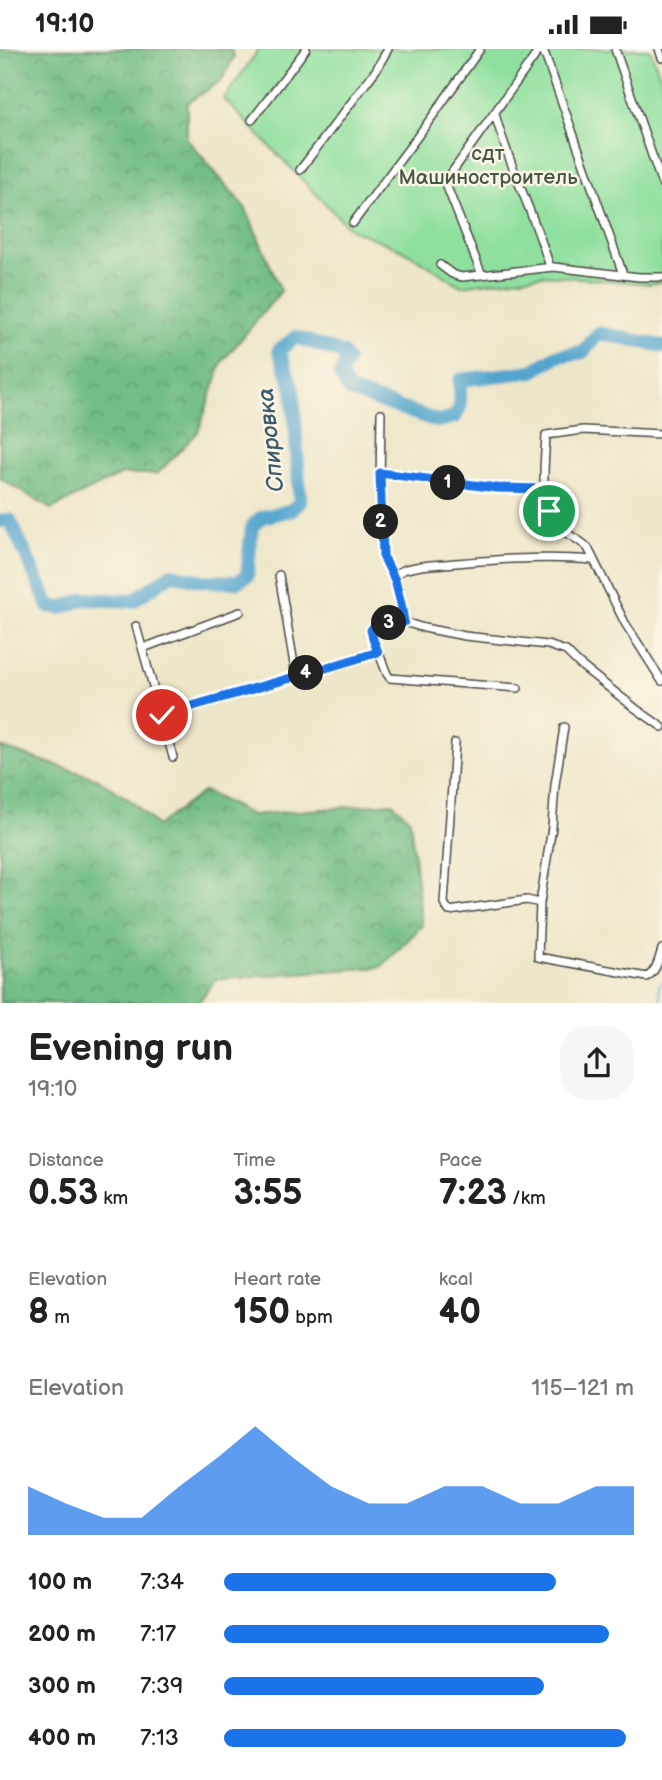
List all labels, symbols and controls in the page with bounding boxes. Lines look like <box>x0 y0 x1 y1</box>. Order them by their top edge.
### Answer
text: 19:10 <box>35 9 95 40</box>
park label: сдт Машиностроитель <box>398 141 578 190</box>
water label: Спировка <box>252 387 290 493</box>
pin: 1 <box>430 465 466 501</box>
text: 1 <box>444 471 452 494</box>
pin <box>519 481 579 541</box>
icon: arrive <box>530 492 568 530</box>
pin: 2 <box>364 505 398 539</box>
text: 2 <box>375 510 386 533</box>
pin: 3 <box>372 605 406 641</box>
text: 3 <box>383 611 394 634</box>
pin: 4 <box>288 655 324 691</box>
text: 4 <box>300 661 311 684</box>
pin <box>132 685 192 745</box>
icon: check <box>143 696 181 734</box>
text: Evening run <box>28 1026 233 1071</box>
button: share <box>560 1026 634 1100</box>
text: 19:10 <box>28 1075 77 1103</box>
text: Distance <box>28 1149 104 1172</box>
text: Time <box>233 1149 275 1172</box>
text: Pace <box>439 1149 482 1172</box>
text: 0.53 <box>28 1172 98 1215</box>
text: 3:55 <box>233 1172 303 1215</box>
text: 7:23 <box>439 1172 507 1215</box>
text: km <box>98 1187 128 1210</box>
text: /km <box>507 1187 546 1210</box>
text: Elevation <box>28 1268 107 1291</box>
text: Heart rate <box>233 1268 321 1291</box>
text: kcal <box>439 1268 473 1291</box>
text: 8 <box>28 1291 49 1334</box>
text: 150 <box>233 1291 290 1334</box>
text: 40 <box>439 1291 481 1334</box>
text: m <box>49 1306 70 1329</box>
text: bpm <box>290 1306 333 1329</box>
text: Elevation <box>28 1374 124 1402</box>
text: 115–121 m <box>532 1374 634 1402</box>
text: 100 m <box>28 1568 92 1596</box>
text: 7:34 <box>140 1568 184 1596</box>
text: 200 m <box>28 1620 96 1648</box>
text: 7:17 <box>140 1620 176 1648</box>
text: 300 m <box>28 1672 96 1700</box>
text: 7:39 <box>140 1672 183 1700</box>
text: 400 m <box>28 1724 96 1752</box>
text: 7:13 <box>140 1724 179 1752</box>

